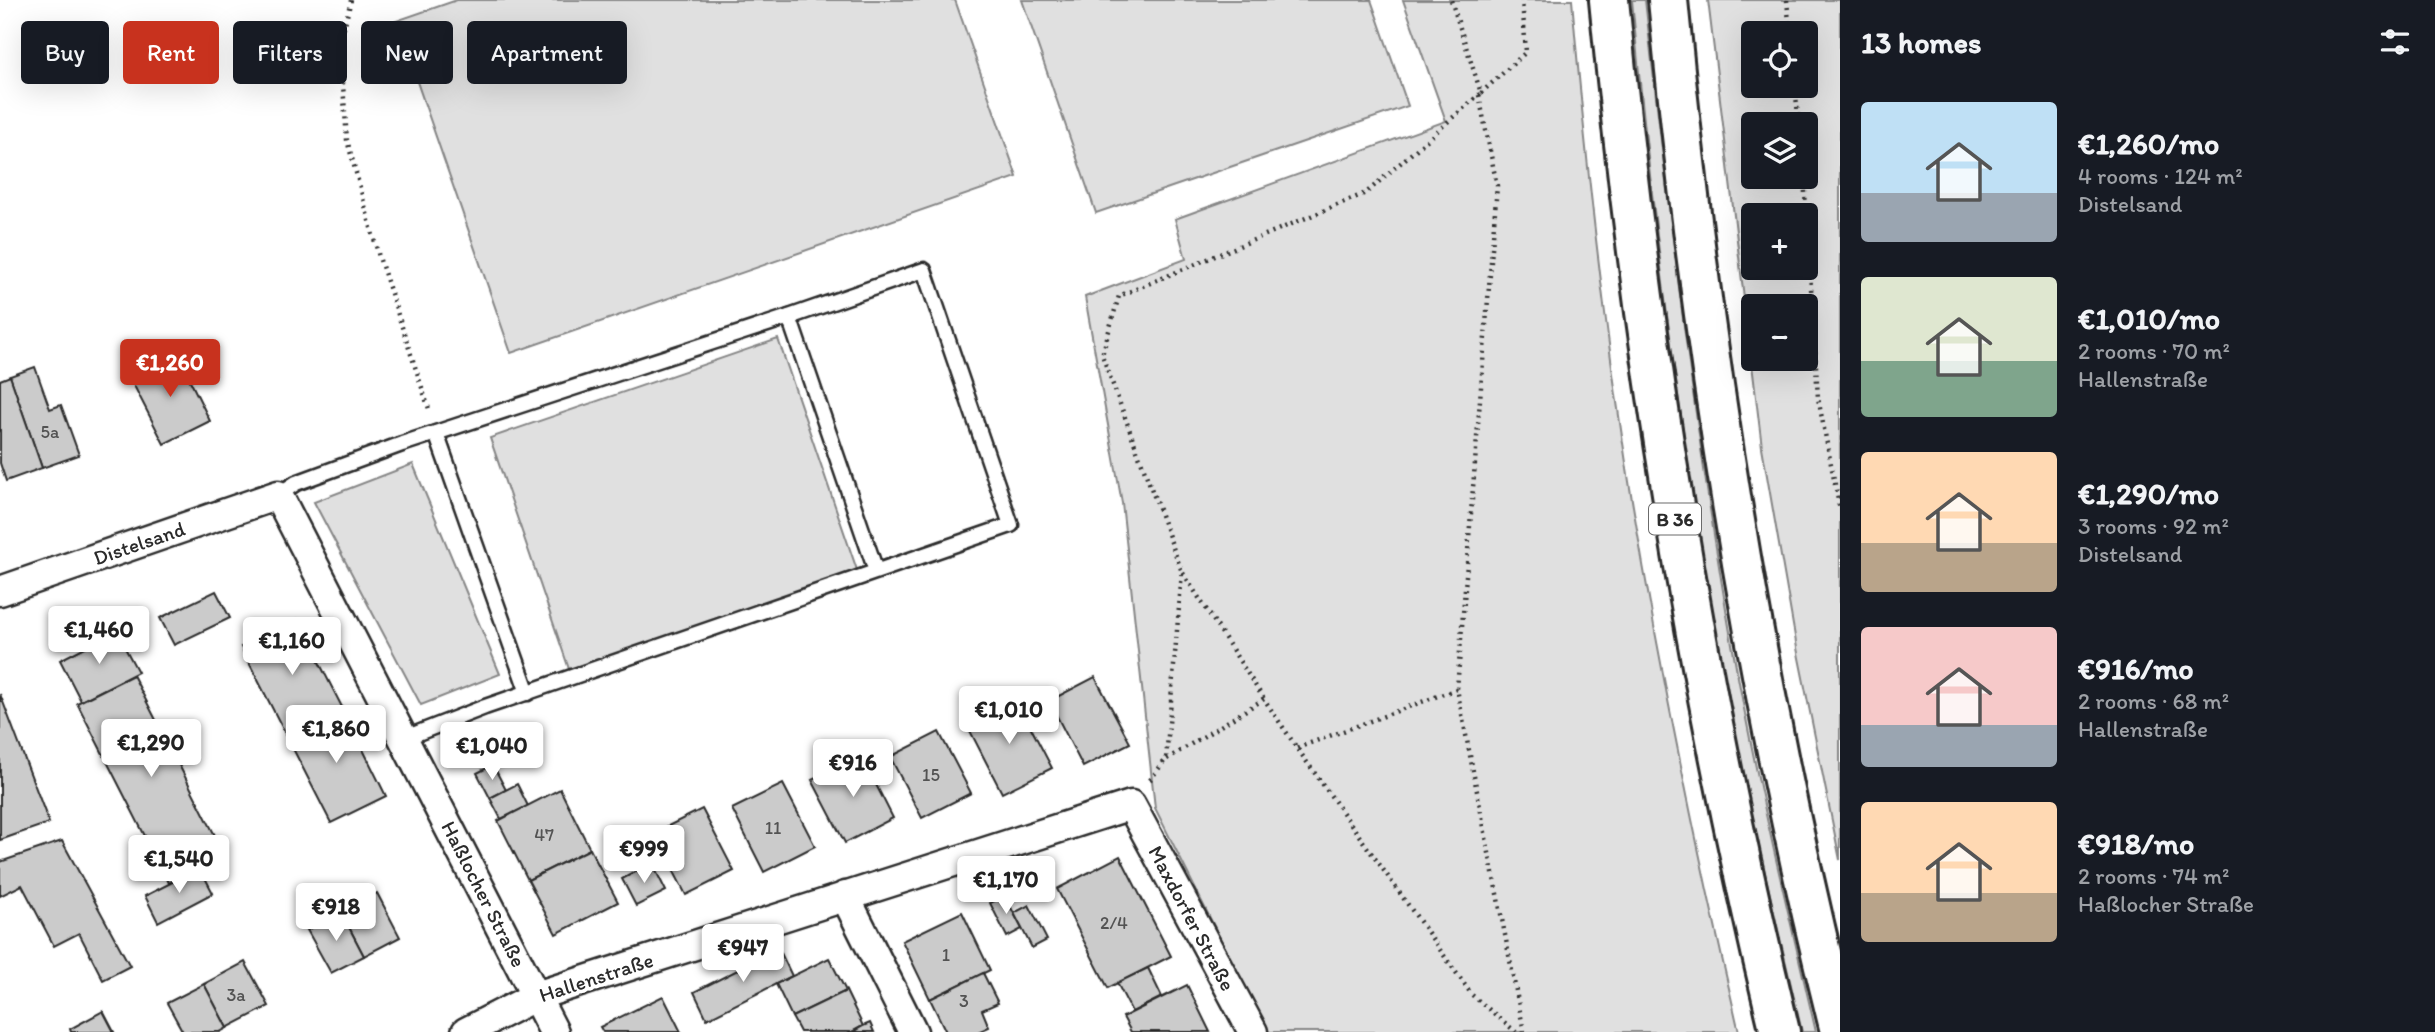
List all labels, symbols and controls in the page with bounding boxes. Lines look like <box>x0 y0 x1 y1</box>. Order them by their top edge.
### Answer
chip: Buy <box>21 21 109 84</box>
chip: Rent <box>123 21 219 84</box>
chip: Filters <box>233 21 347 84</box>
chip: New <box>361 21 453 84</box>
chip: Apartment <box>467 21 627 84</box>
map controls <box>1741 21 1818 371</box>
button: locate <box>1741 21 1818 98</box>
icon: filters <box>2376 23 2414 61</box>
text: 13 homes <box>1861 24 1981 61</box>
button: layers <box>1741 112 1818 189</box>
text: €1,260/mo <box>2078 125 2219 162</box>
icon: home <box>1917 130 2001 214</box>
text: 4 rooms · 124 m² <box>2078 162 2243 190</box>
text: Distelsand <box>2078 190 2182 218</box>
button: + <box>1741 203 1818 280</box>
button: − <box>1741 294 1818 371</box>
text: €1,010/mo <box>2078 300 2220 337</box>
icon: home <box>1917 305 2001 389</box>
text: 2 rooms · 70 m² <box>2078 337 2230 365</box>
pin: €1,260 <box>113 340 227 399</box>
text: €1,260 <box>136 348 204 376</box>
text: Hallenstraße <box>2078 365 2208 393</box>
house number: 5a <box>41 421 60 443</box>
text: €1,290/mo <box>2078 475 2219 512</box>
icon: home <box>1917 480 2001 564</box>
road number: B 36 <box>1649 504 1701 534</box>
text: 3 rooms · 92 m² <box>2078 512 2229 540</box>
street label: Distelsand <box>90 515 189 570</box>
text: Distelsand <box>2078 540 2182 568</box>
pin: €1,460 <box>42 606 156 666</box>
text: €1,460 <box>64 615 134 643</box>
pin: €1,160 <box>235 618 349 677</box>
text: €1,160 <box>259 626 325 654</box>
text: €916/mo <box>2078 650 2194 687</box>
icon: home <box>1917 655 2001 739</box>
pin: €1,010 <box>952 686 1066 746</box>
text: 2 rooms · 68 m² <box>2078 687 2229 715</box>
text: €1,010 <box>975 695 1043 723</box>
pin: €1,860 <box>279 706 393 765</box>
text: €1,860 <box>302 714 370 742</box>
text: Hallenstraße <box>2078 715 2208 743</box>
pin: €1,290 <box>94 720 208 779</box>
pin: €1,040 <box>435 722 549 782</box>
text: €1,290 <box>117 728 185 756</box>
text: €1,040 <box>456 731 528 759</box>
pin: €916 <box>812 740 894 799</box>
text: €916 <box>829 748 877 776</box>
house number: 15 <box>922 764 940 786</box>
street label: Haßlocher Straße <box>436 817 532 971</box>
house number: 11 <box>765 817 781 839</box>
house number: 47 <box>534 824 554 846</box>
text: €918/mo <box>2078 825 2194 862</box>
pin: €999 <box>603 826 685 885</box>
icon: home <box>1917 830 2001 914</box>
text: €999 <box>619 834 669 862</box>
pin: €1,540 <box>122 836 236 895</box>
street label: Maxdorfer Straße <box>1143 841 1241 995</box>
text: €1,540 <box>144 844 214 872</box>
pin: €1,170 <box>949 856 1063 916</box>
text: 2 rooms · 74 m² <box>2078 862 2230 890</box>
text: €1,170 <box>973 865 1039 893</box>
pin: €918 <box>295 884 377 943</box>
text: Haßlocher Straße <box>2078 890 2254 918</box>
text: €918 <box>312 892 360 920</box>
house number: 2/4 <box>1100 912 1128 934</box>
pin: €947 <box>702 925 784 984</box>
text: €947 <box>718 933 768 961</box>
house number: 1 <box>942 944 950 966</box>
street label: Hallenstraße <box>536 947 656 1007</box>
house number: 3a <box>226 984 246 1006</box>
house number: 3 <box>959 990 969 1012</box>

